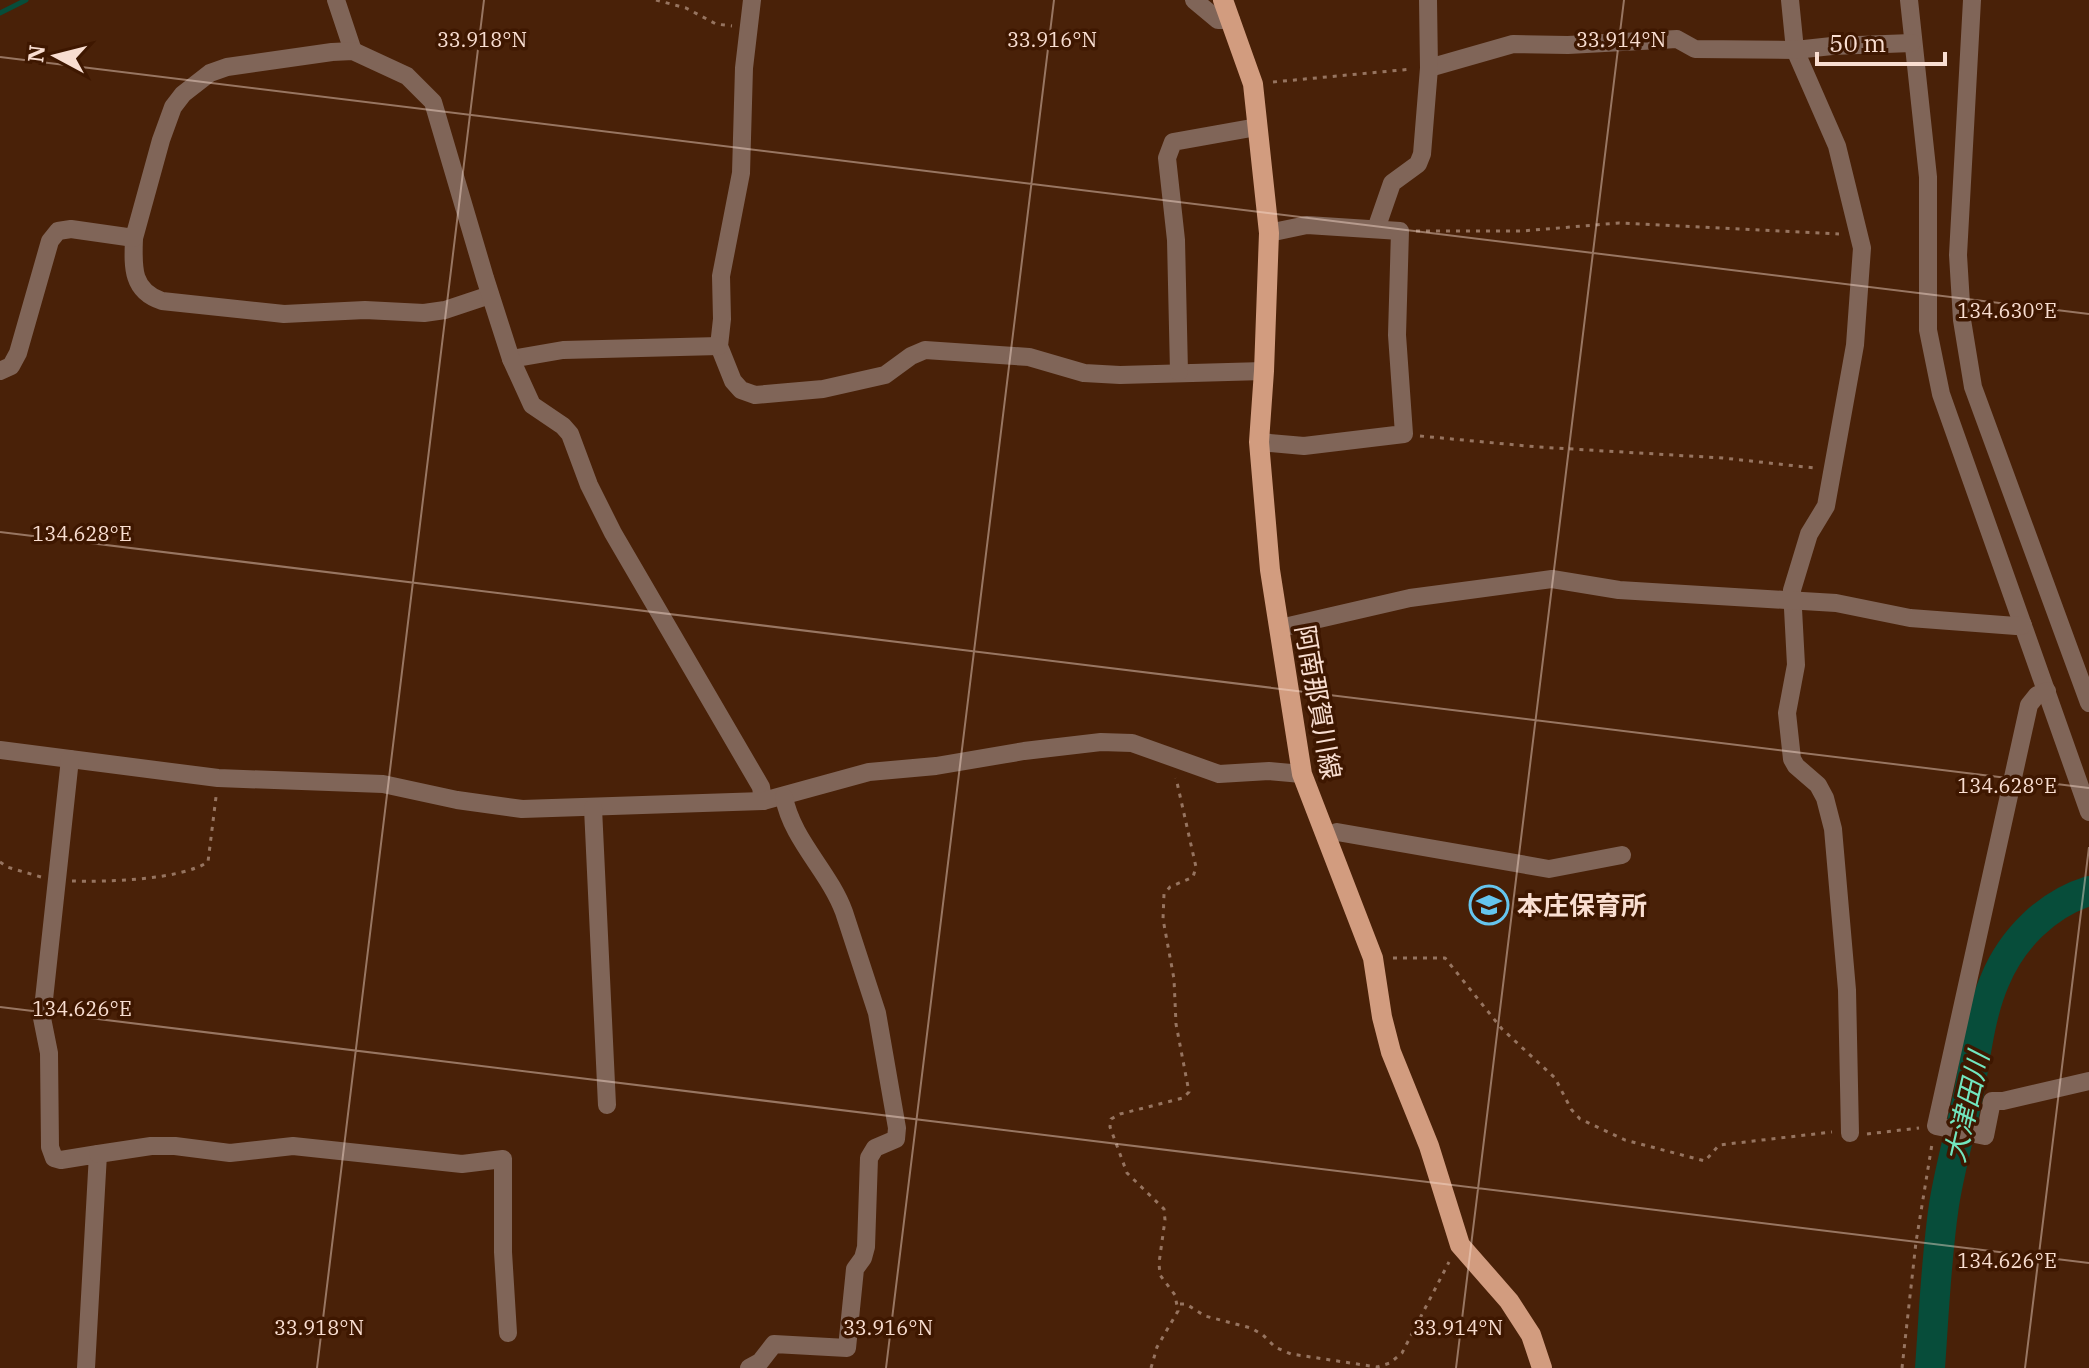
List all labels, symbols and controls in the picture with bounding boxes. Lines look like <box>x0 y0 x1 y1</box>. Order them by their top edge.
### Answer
north arrow <box>16 16 96 96</box>
scale bar <box>1817 16 1945 66</box>
text: 33.918°N <box>437 26 527 53</box>
text: 33.916°N <box>1007 26 1097 53</box>
text: 33.914°N <box>1576 26 1666 53</box>
text: 50 m <box>1829 27 1886 59</box>
text: N <box>20 43 51 64</box>
text: 134.630°E <box>1957 297 2057 324</box>
text: 134.628°E <box>32 520 132 547</box>
street label: 阿南那賀川線 <box>1289 622 1349 782</box>
text: 134.628°E <box>1957 772 2057 799</box>
school or university icon: 本庄保育所 <box>1468 884 1510 926</box>
place label: 本庄保育所 <box>1517 888 1647 922</box>
text: 134.626°E <box>32 995 132 1022</box>
water label: 大津田川 <box>1935 1045 1997 1166</box>
text: 134.626°E <box>1957 1247 2057 1274</box>
text: 33.918°N <box>274 1314 364 1341</box>
text: 33.916°N <box>843 1314 933 1341</box>
text: 33.914°N <box>1413 1314 1503 1341</box>

